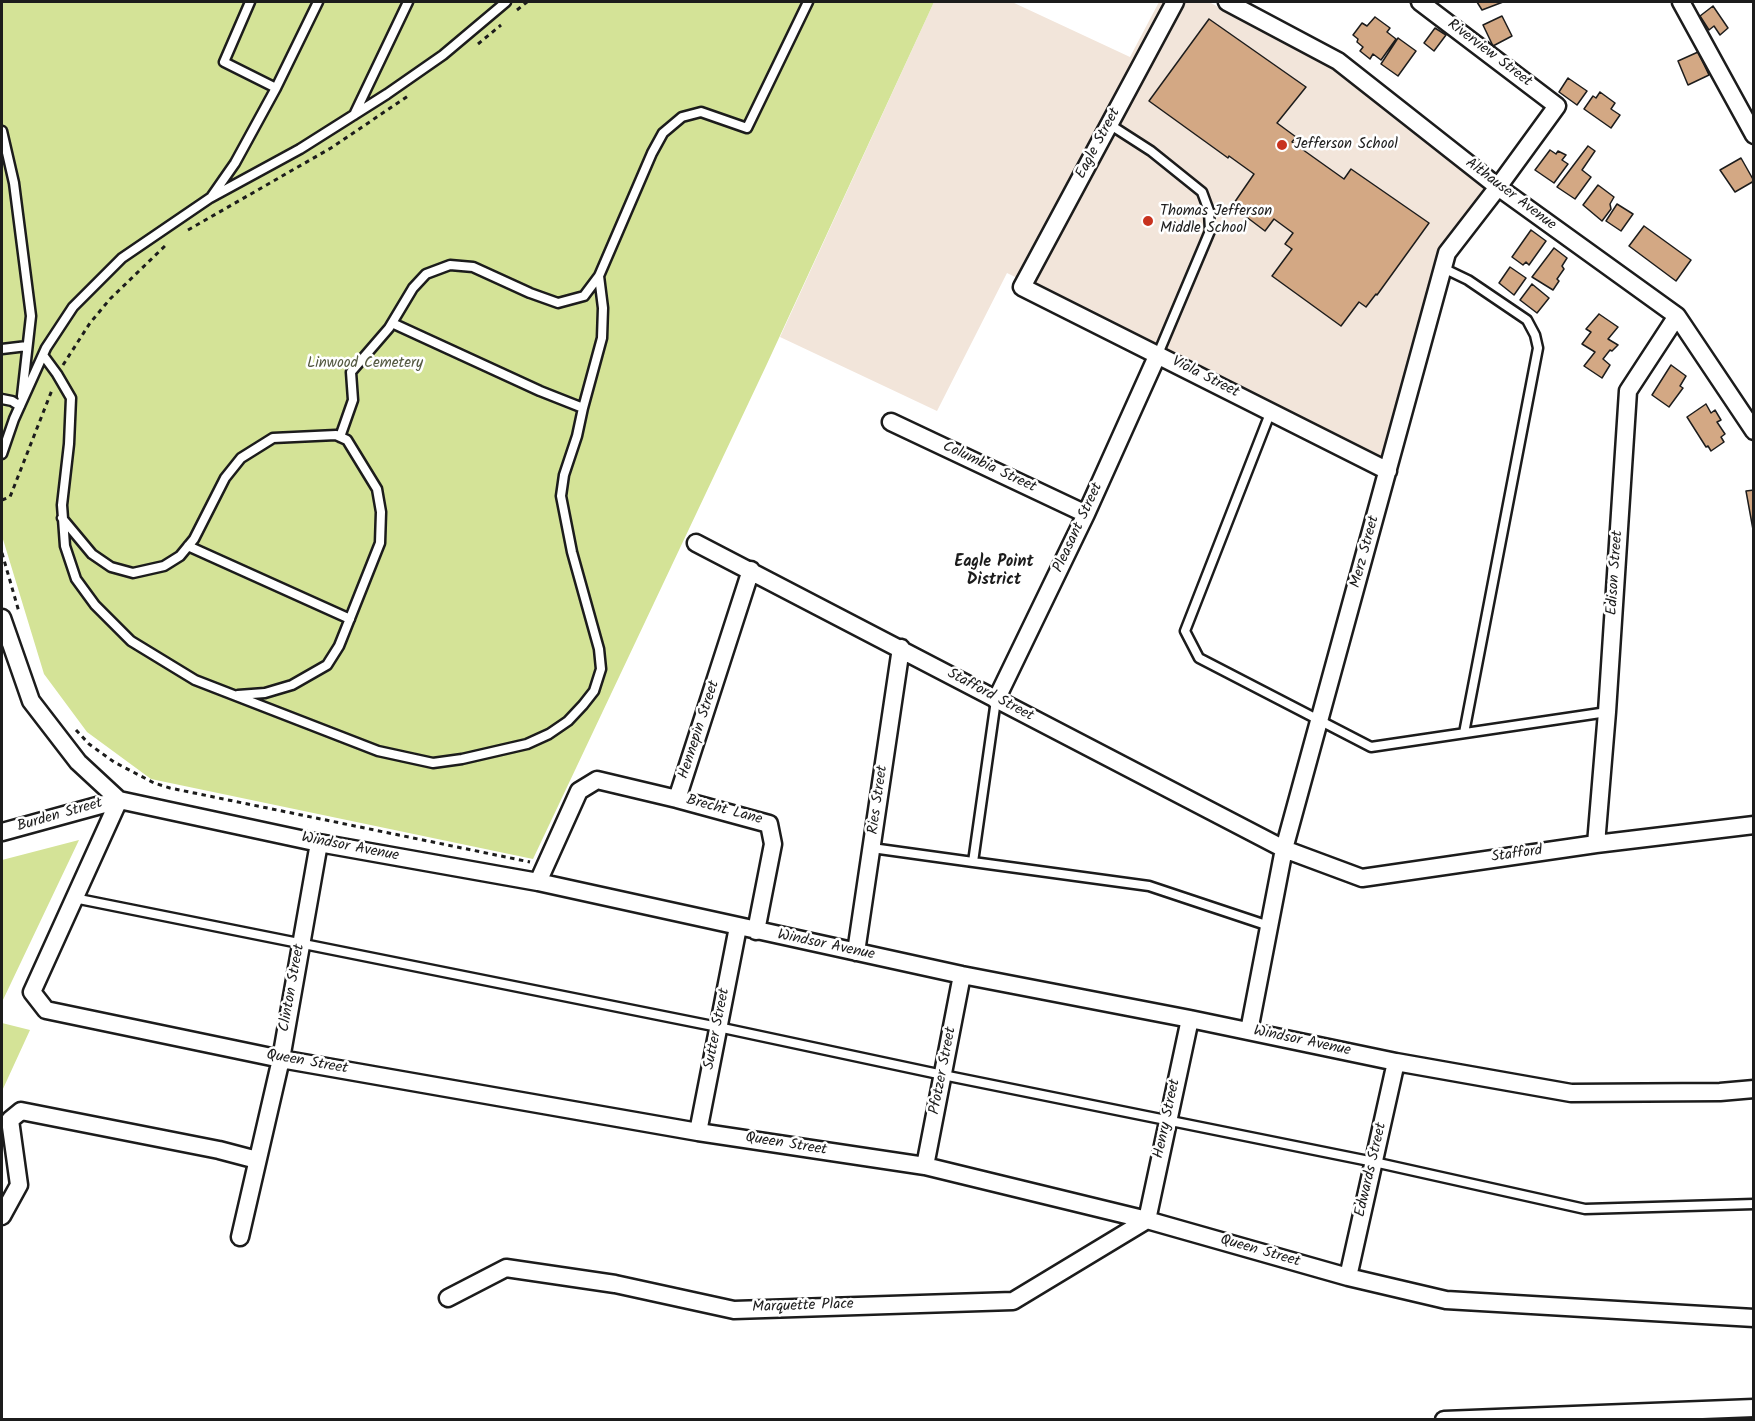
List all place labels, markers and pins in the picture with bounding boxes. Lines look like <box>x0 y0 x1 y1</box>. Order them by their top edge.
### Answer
place label: Jefferson School <box>1294 136 1398 154</box>
marker: Jefferson School <box>1275 138 1289 152</box>
place label: Thomas Jefferson Middle School <box>1160 203 1272 238</box>
marker: Thomas Jefferson Middle School <box>1141 214 1155 228</box>

